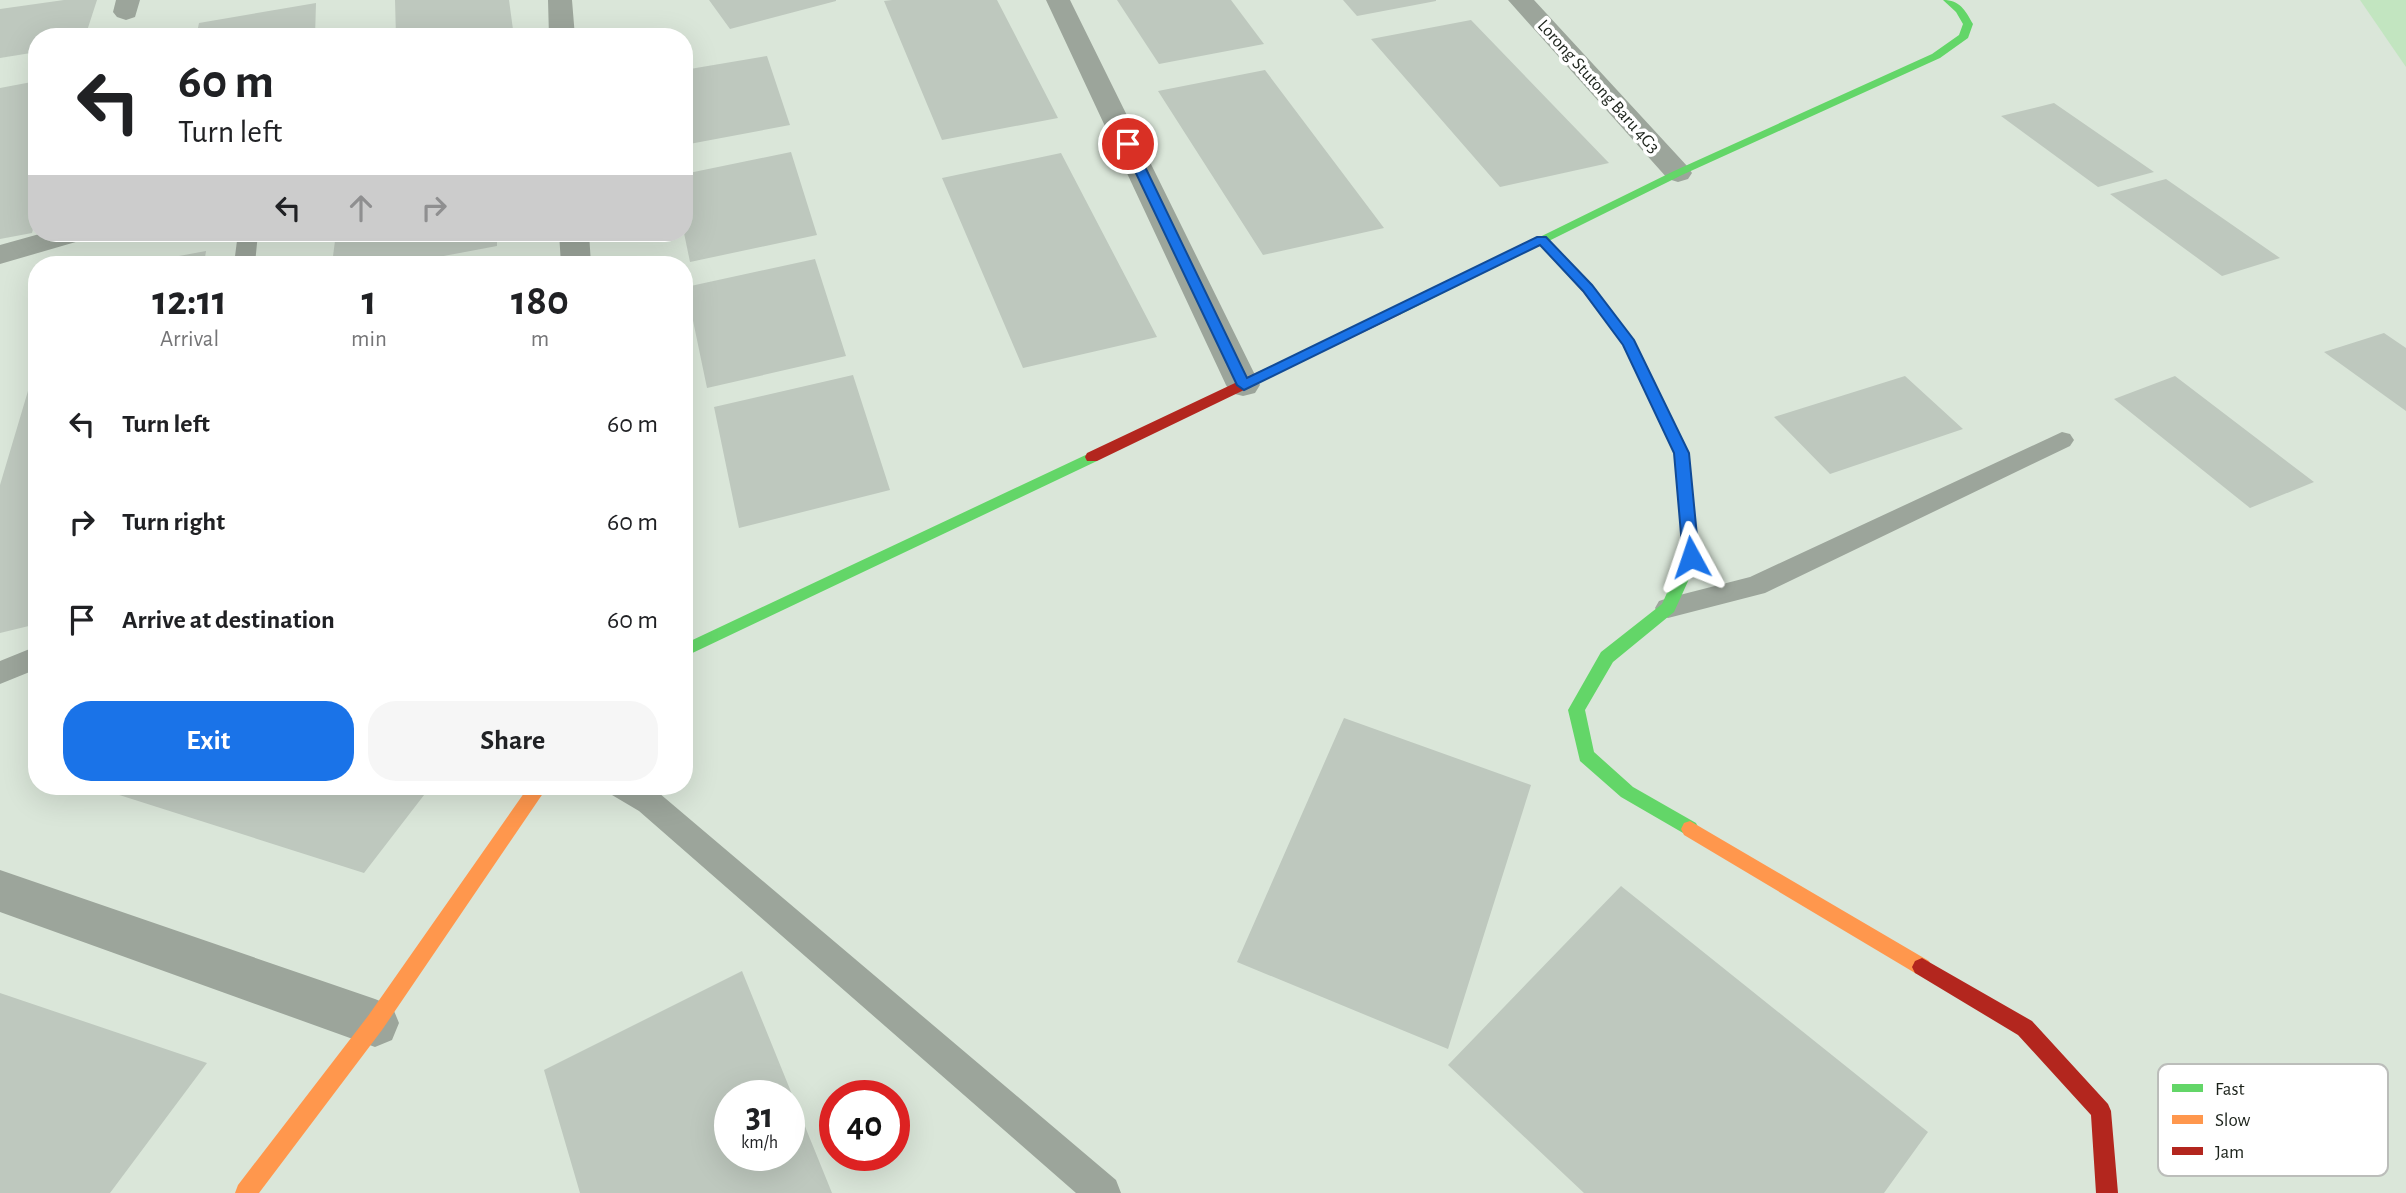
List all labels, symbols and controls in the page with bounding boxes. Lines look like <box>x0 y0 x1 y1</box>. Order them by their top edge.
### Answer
street label: Lorong Stutong Baru 4G3 <box>1534 17 1663 157</box>
icon: left <box>63 56 154 147</box>
text: 60 m <box>178 58 274 107</box>
pin <box>1098 114 1158 174</box>
text: Turn left <box>178 116 282 148</box>
icon: arrive <box>1109 125 1147 163</box>
icon: left <box>269 189 307 227</box>
icon: ahead <box>342 189 380 227</box>
icon: right <box>415 189 453 227</box>
text: 12:11 <box>152 280 227 322</box>
text: 1 <box>361 280 377 322</box>
text: 180 <box>511 280 569 322</box>
text: Arrival <box>160 328 219 351</box>
text: min <box>351 328 387 351</box>
text: m <box>531 328 549 351</box>
icon: left <box>63 405 101 443</box>
text: Turn left <box>122 411 210 437</box>
text: 60 m <box>607 411 658 437</box>
icon: right <box>63 503 101 541</box>
text: Turn right <box>122 509 225 535</box>
text: 60 m <box>607 509 658 535</box>
position arrow <box>1654 520 1728 594</box>
icon: arrive <box>63 601 101 639</box>
text: Arrive at destination <box>122 607 335 633</box>
text: 60 m <box>607 607 658 633</box>
button: Exit <box>63 701 354 781</box>
button: Share <box>368 701 658 781</box>
legend <box>2158 1064 2388 1176</box>
speed limit sign: 40 <box>819 1080 910 1171</box>
text: Fast <box>2215 1080 2245 1099</box>
text: 31 <box>746 1099 773 1134</box>
text: Slow <box>2215 1111 2251 1130</box>
text: km/h <box>741 1134 778 1152</box>
text: Jam <box>2215 1143 2244 1162</box>

